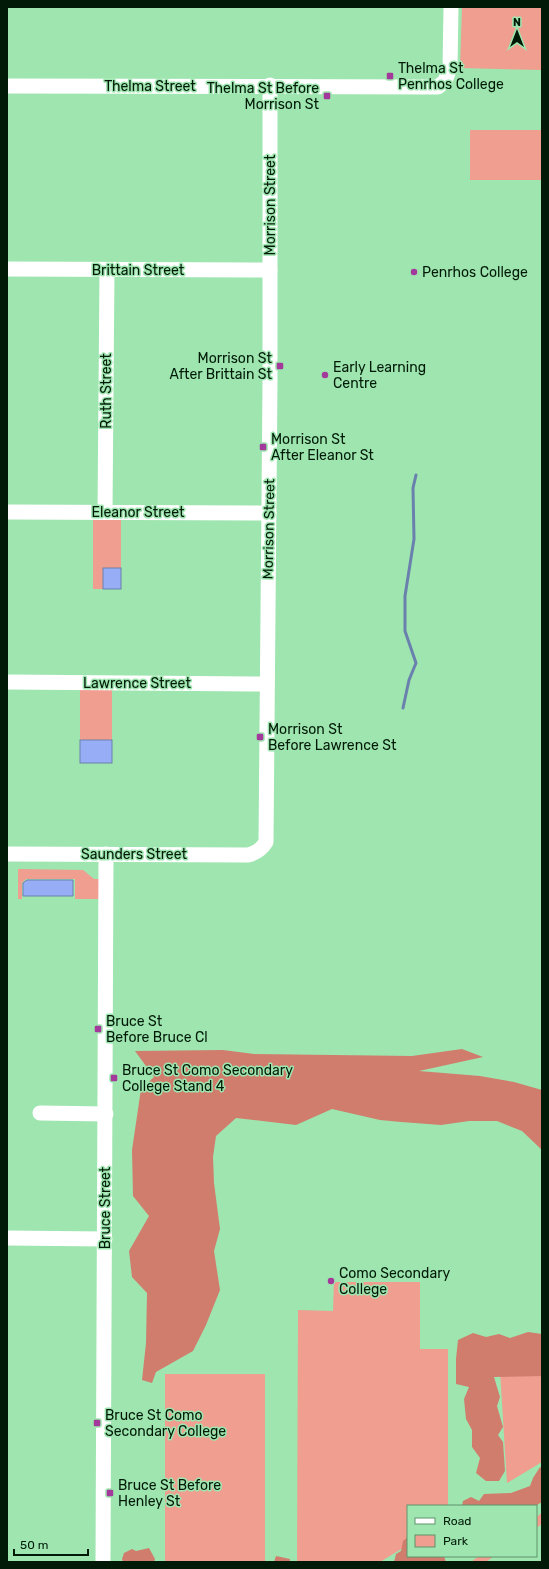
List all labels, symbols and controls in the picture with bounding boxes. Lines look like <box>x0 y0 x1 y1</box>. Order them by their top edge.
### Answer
north arrow <box>497 12 537 52</box>
text: N <box>513 16 521 29</box>
place label: Thelma St Penrhos College <box>398 60 504 93</box>
marker: Thelma St Penrhos College <box>385 71 395 81</box>
street label: Thelma Street <box>104 78 196 95</box>
place label: Thelma St Before Morrison St <box>207 80 320 113</box>
marker: Thelma St Before Morrison St <box>322 91 332 101</box>
street label: Morrison Street <box>262 154 279 255</box>
street label: Brittain Street <box>92 262 185 279</box>
place label: Penrhos College <box>422 264 528 281</box>
marker: Penrhos College <box>409 267 419 277</box>
place label: Morrison St After Brittain St <box>170 350 273 383</box>
street label: Ruth Street <box>98 353 115 429</box>
place label: Early Learning Centre <box>333 359 426 392</box>
marker: Morrison St After Brittain St <box>275 361 285 371</box>
marker: Early Learning Centre <box>320 370 330 380</box>
place label: Morrison St After Eleanor St <box>271 431 374 464</box>
marker: Morrison St After Eleanor St <box>258 442 268 452</box>
street label: Morrison Street <box>260 478 278 580</box>
street label: Eleanor Street <box>92 504 185 521</box>
street label: Lawrence Street <box>83 675 191 692</box>
place label: Morrison St Before Lawrence St <box>268 721 397 754</box>
marker: Morrison St Before Lawrence St <box>255 732 265 742</box>
street label: Saunders Street <box>81 846 187 863</box>
place label: Bruce St Before Bruce Cl <box>106 1013 208 1046</box>
marker: Bruce St Before Bruce Cl <box>93 1024 103 1034</box>
place label: Bruce St Como Secondary College Stand 4 <box>122 1062 293 1095</box>
marker: Bruce St Como Secondary College Stand 4 <box>109 1073 119 1083</box>
street label: Bruce Street <box>97 1166 114 1249</box>
place label: Como Secondary College <box>339 1265 450 1298</box>
marker: Como Secondary College <box>326 1276 336 1286</box>
place label: Bruce St Como Secondary College <box>105 1407 226 1440</box>
marker: Bruce St Como Secondary College <box>92 1418 102 1428</box>
place label: Bruce St Before Henley St <box>118 1477 221 1510</box>
marker: Bruce St Before Henley St <box>105 1488 115 1498</box>
legend <box>407 1505 537 1557</box>
text: Road <box>443 1514 471 1528</box>
scale bar <box>14 1531 88 1557</box>
text: Park <box>443 1534 469 1548</box>
text: 50 m <box>20 1538 48 1552</box>

